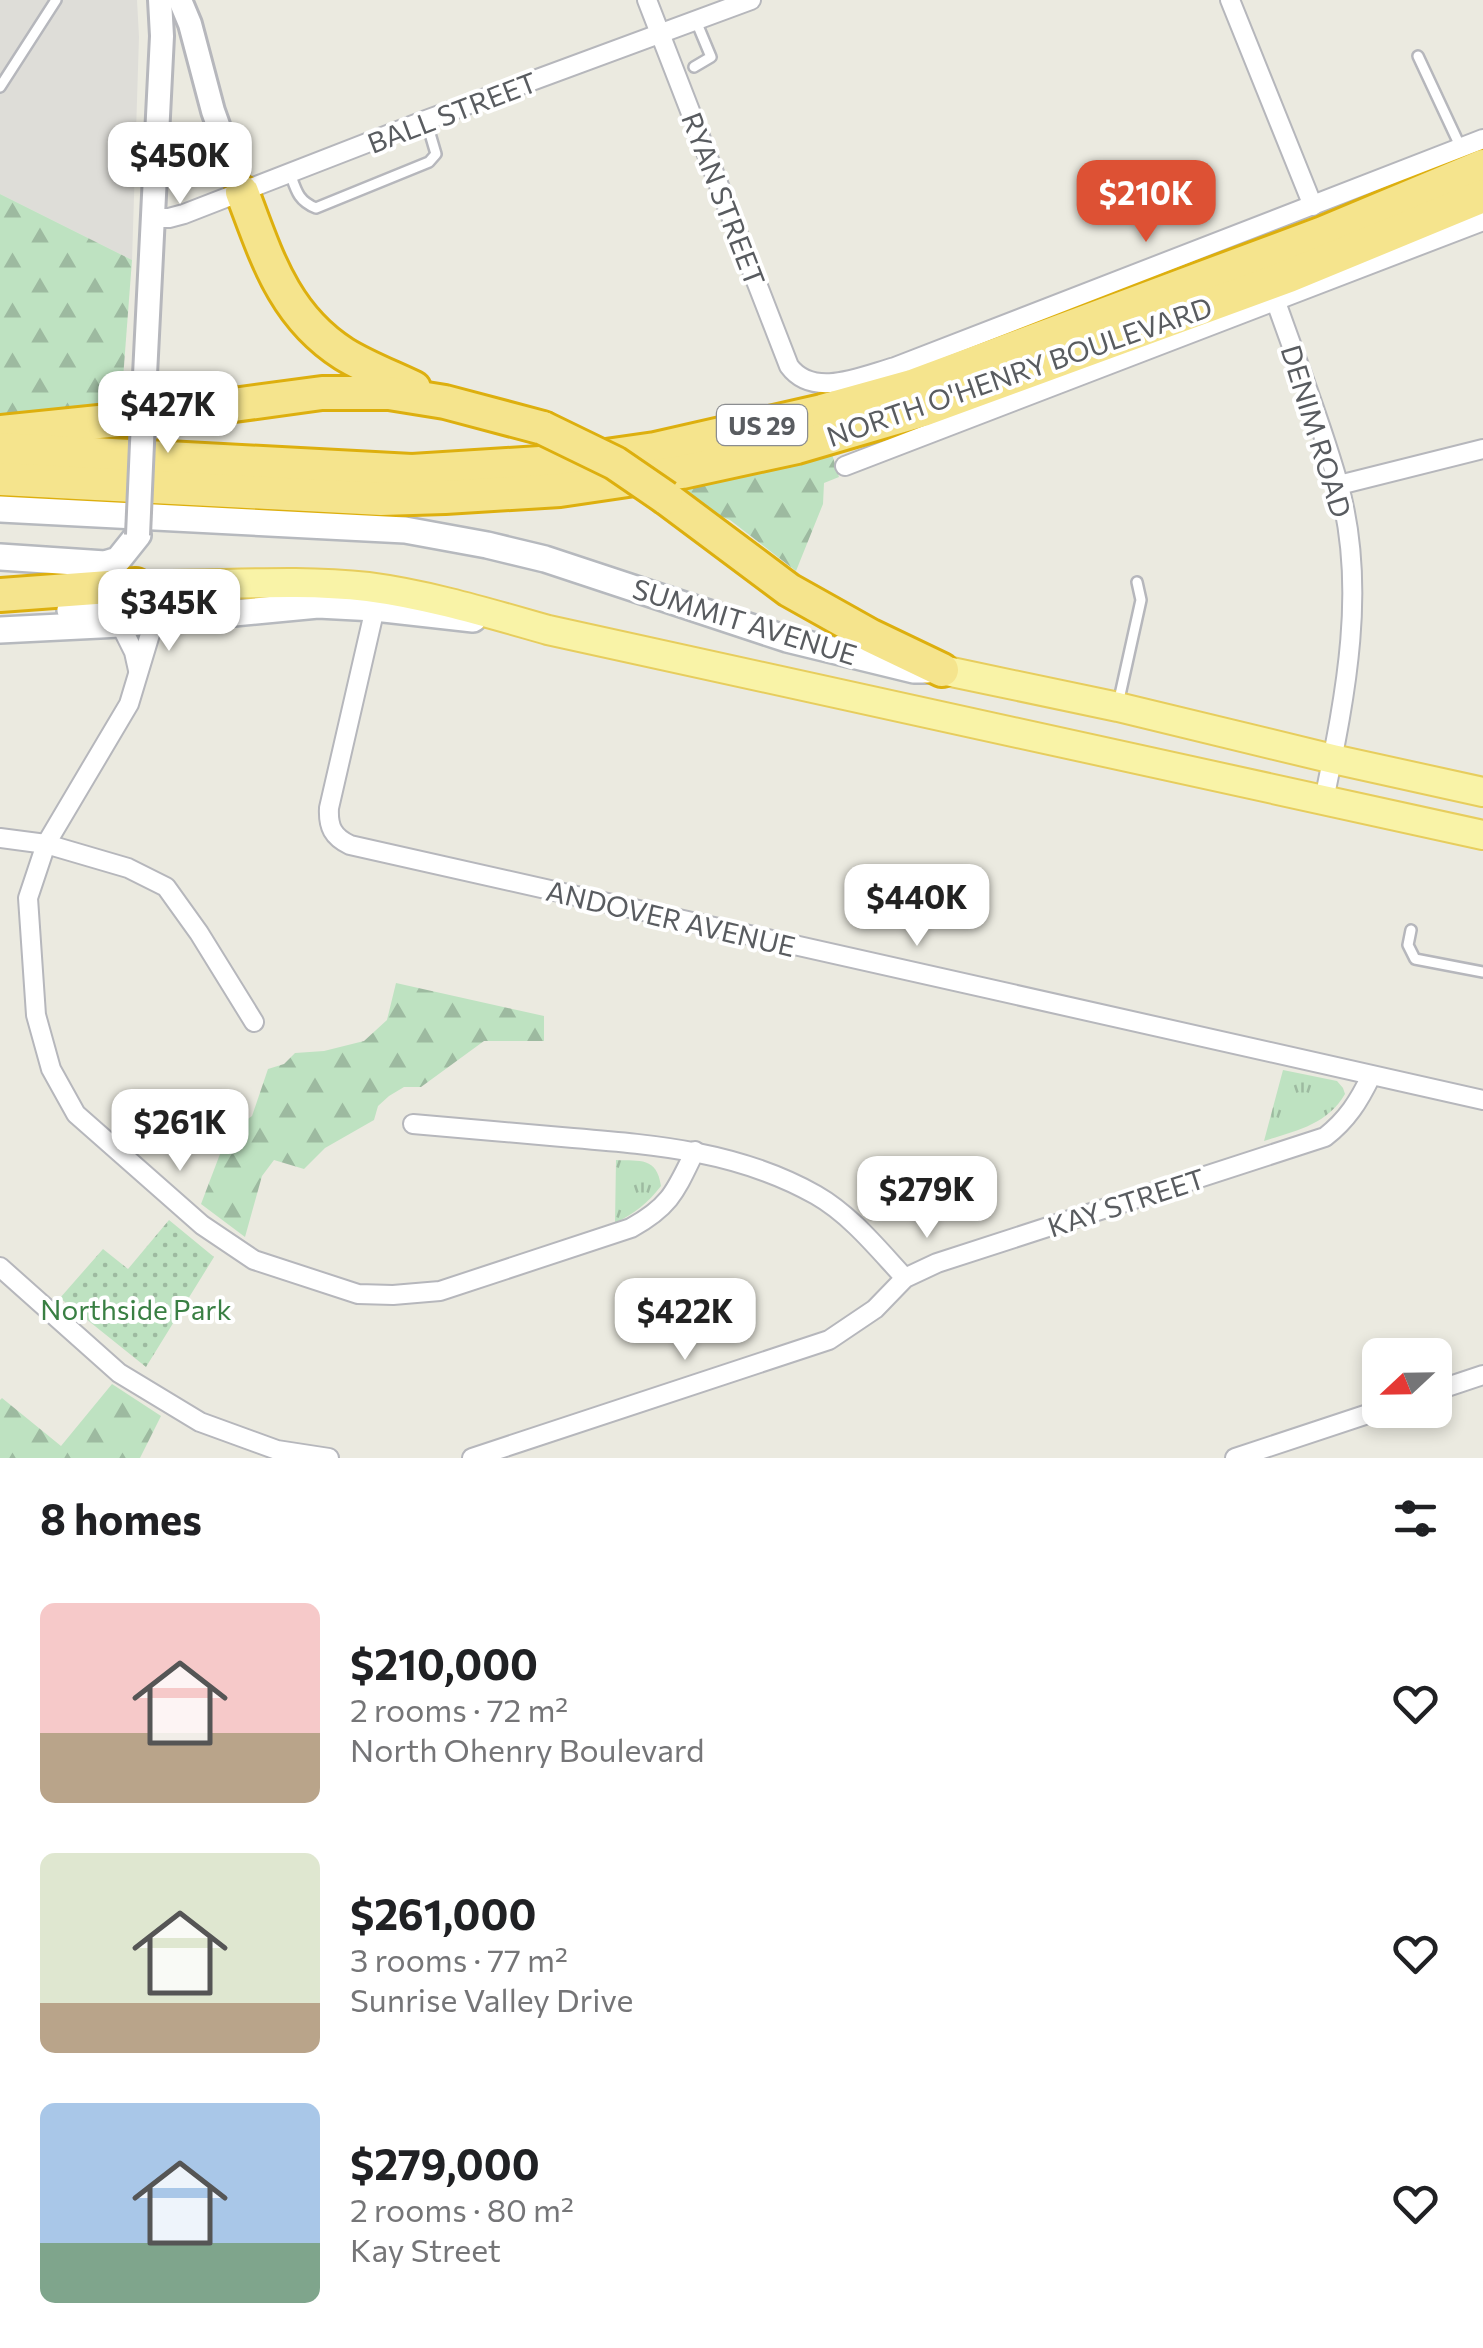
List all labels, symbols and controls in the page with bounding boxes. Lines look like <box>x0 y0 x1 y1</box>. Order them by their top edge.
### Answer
street label: BALL STREET <box>362 64 542 160</box>
street label: RYAN STREET <box>675 107 773 291</box>
pin: $450K <box>110 122 250 207</box>
text: $450K <box>130 134 230 174</box>
pin: $210K <box>1076 160 1216 245</box>
text: $210K <box>1099 172 1193 212</box>
street label: NORTH O'HENRY BOULEVARD <box>822 289 1216 453</box>
street label: DENIM ROAD <box>1275 341 1359 521</box>
pin: $427K <box>98 371 238 456</box>
text: $427K <box>120 383 216 423</box>
road number: US 29 <box>717 405 807 445</box>
pin: $345K <box>99 569 239 654</box>
street label: SUMMIT AVENUE <box>629 571 861 671</box>
text: $345K <box>120 581 218 621</box>
pin: $440K <box>847 864 987 949</box>
street label: ANDOVER AVENUE <box>543 873 799 963</box>
text: $440K <box>866 876 968 916</box>
pin: $261K <box>110 1089 250 1174</box>
text: $261K <box>134 1101 226 1141</box>
pin: $279K <box>857 1156 997 1241</box>
street label: KAY STREET <box>1043 1161 1209 1243</box>
text: $279K <box>879 1168 975 1208</box>
pin: $422K <box>615 1278 755 1363</box>
text: $422K <box>637 1290 733 1330</box>
park label: Northside Park <box>40 1292 232 1326</box>
north arrow <box>1362 1338 1452 1428</box>
map controls <box>1362 1338 1452 1428</box>
icon: filters <box>1388 1491 1443 1546</box>
text: 8 homes <box>40 1492 202 1544</box>
text: $210,000 <box>350 1637 538 1689</box>
icon: home <box>120 1643 240 1763</box>
icon: heart <box>1388 1676 1443 1731</box>
text: 2 rooms · 72 m² <box>350 1689 568 1729</box>
text: North Ohenry Boulevard <box>350 1729 705 1769</box>
text: $261,000 <box>350 1887 536 1939</box>
icon: home <box>120 1893 240 2013</box>
icon: heart <box>1388 1926 1443 1981</box>
text: 3 rooms · 77 m² <box>350 1939 568 1979</box>
text: Sunrise Valley Drive <box>350 1979 633 2019</box>
text: $279,000 <box>350 2137 540 2189</box>
icon: home <box>120 2143 240 2263</box>
icon: heart <box>1388 2176 1443 2231</box>
text: 2 rooms · 80 m² <box>350 2189 574 2229</box>
text: Kay Street <box>350 2229 501 2269</box>

